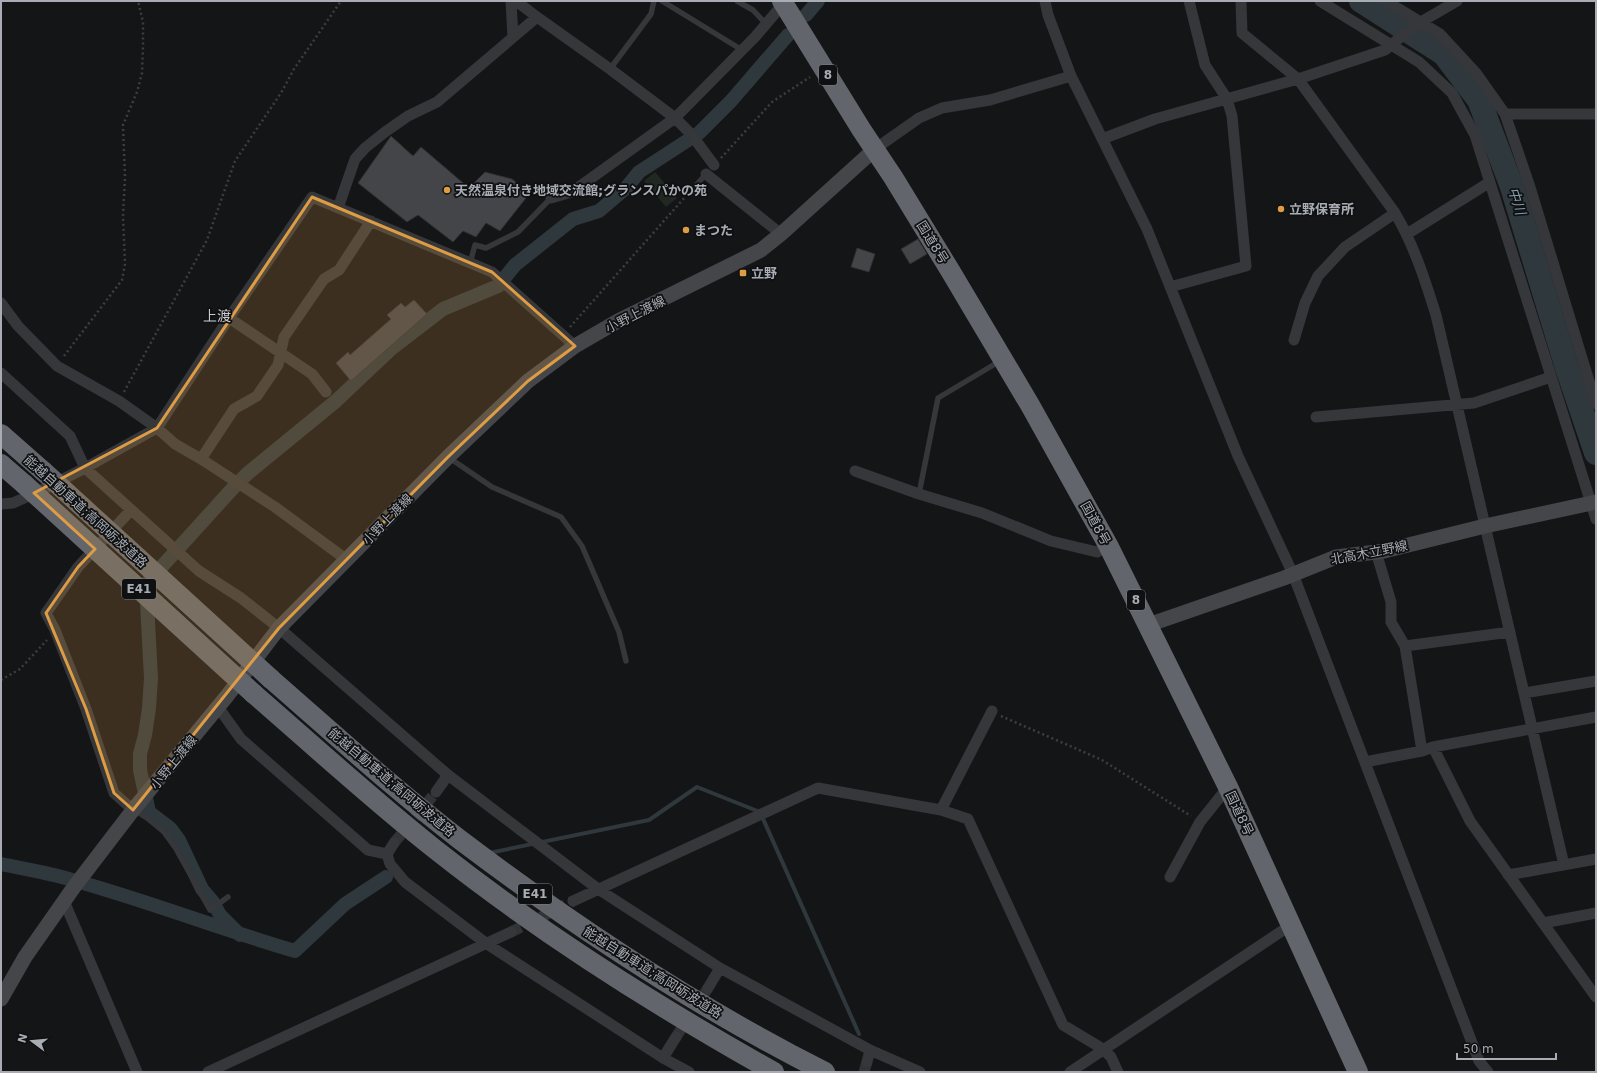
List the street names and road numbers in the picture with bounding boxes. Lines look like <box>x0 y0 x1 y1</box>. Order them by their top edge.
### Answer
road number: 8 <box>819 65 837 85</box>
street label: 国道8号 <box>914 218 951 266</box>
street label: 小野上渡線 <box>603 293 668 336</box>
street label: 能越自動車道;高岡砺波道路 <box>21 452 150 571</box>
street label: 小野上渡線 <box>359 491 415 548</box>
street label: 国道8号 <box>1078 499 1114 548</box>
street label: 北高木立野線 <box>1329 538 1409 567</box>
road number: E41 <box>122 579 156 599</box>
road number: 8 <box>1127 590 1145 610</box>
street label: 能越自動車道;高岡砺波道路 <box>325 725 458 840</box>
street label: 小野上渡線 <box>147 732 200 792</box>
street label: 国道8号 <box>1223 789 1256 838</box>
road number: E41 <box>518 884 552 904</box>
street label: 能越自動車道;高岡砺波道路 <box>581 924 725 1021</box>

